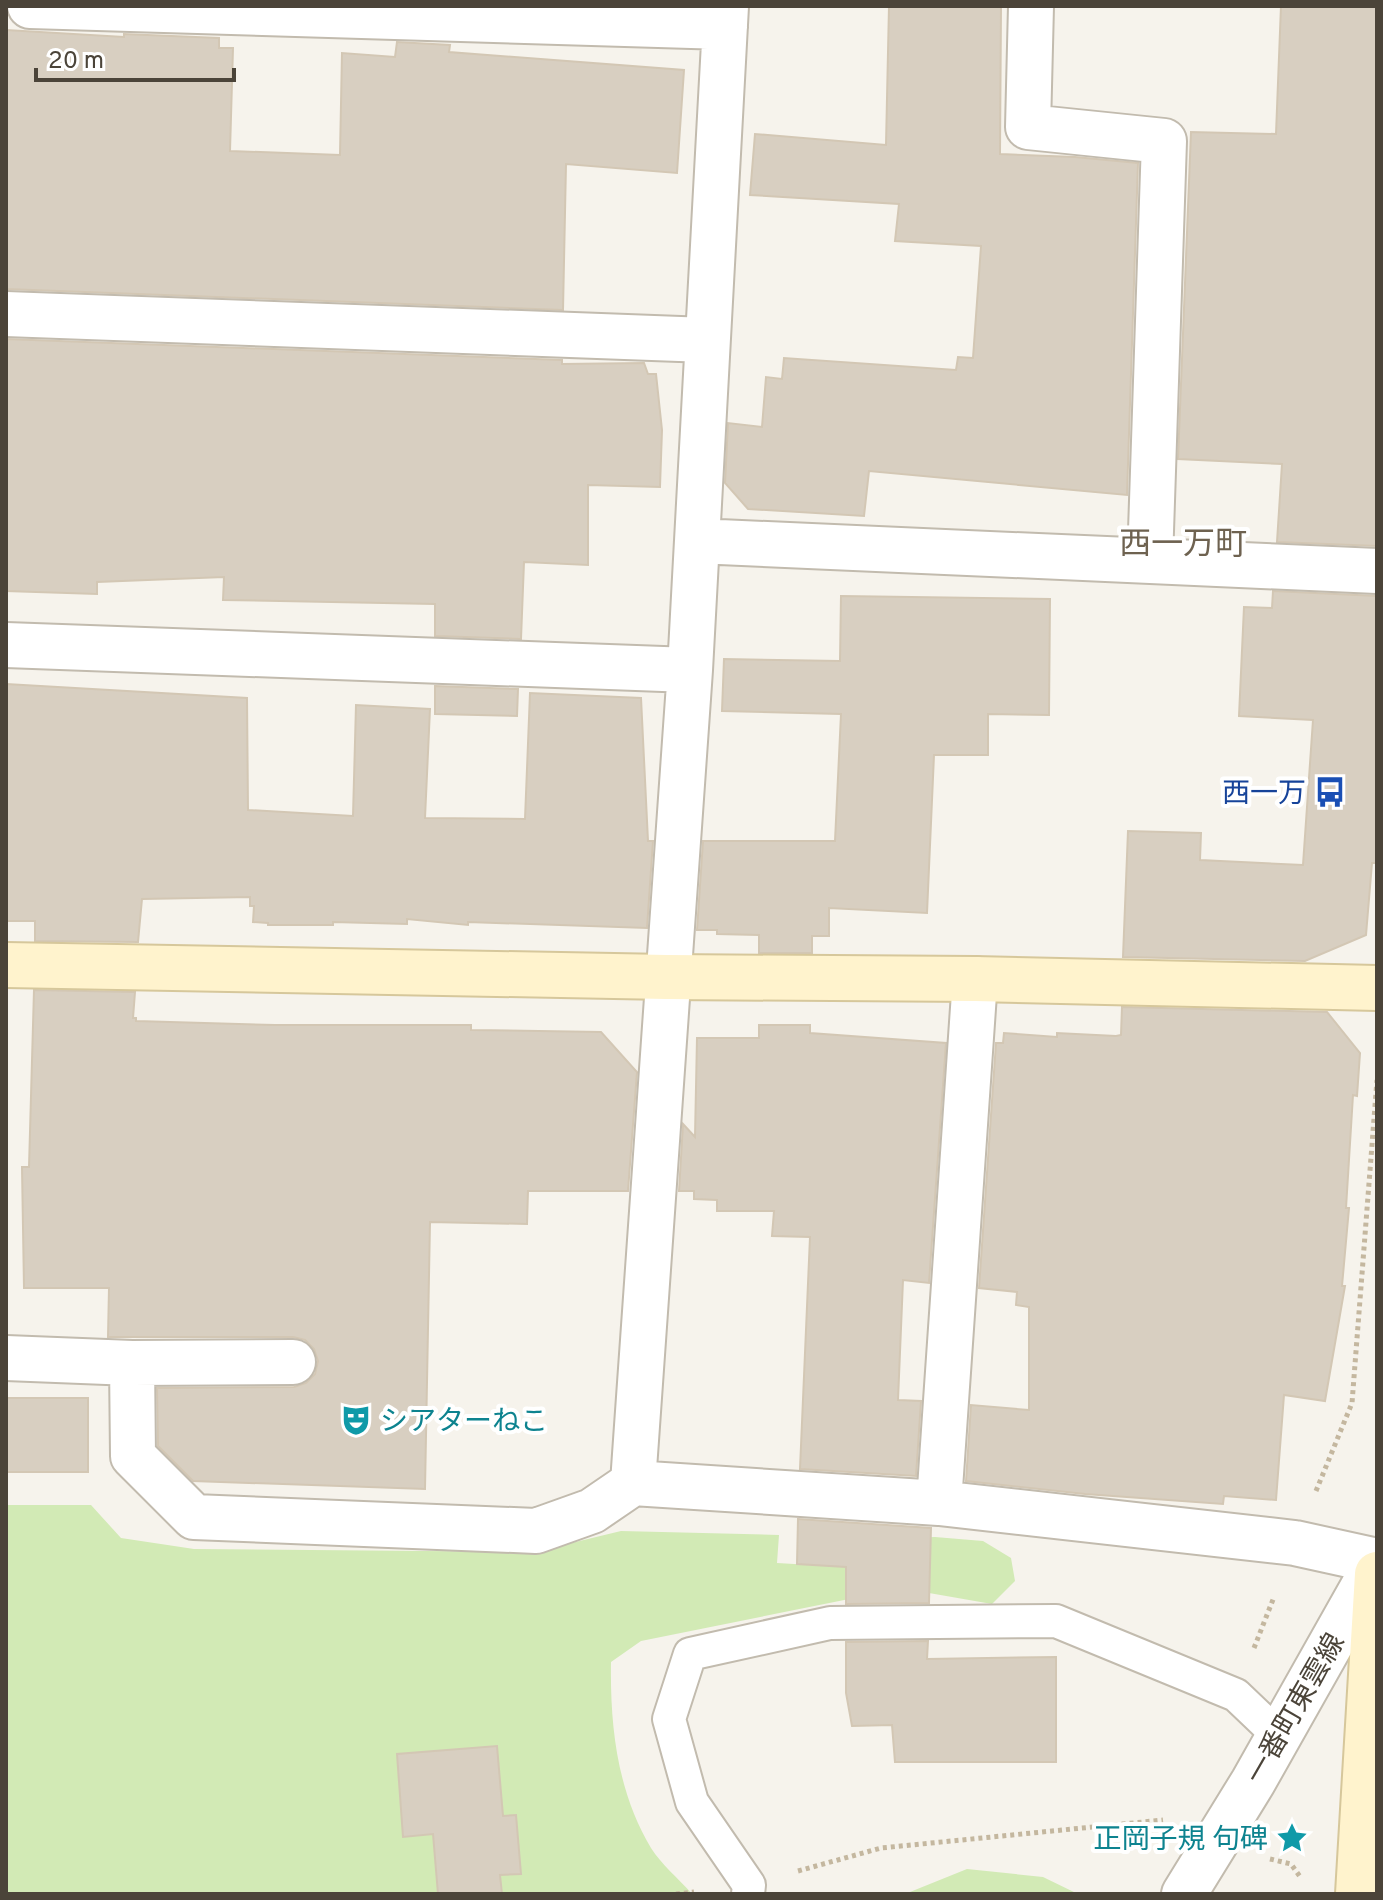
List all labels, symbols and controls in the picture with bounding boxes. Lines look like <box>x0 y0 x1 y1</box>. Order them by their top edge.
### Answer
scale bar <box>36 32 234 82</box>
text: 20 m <box>48 47 104 77</box>
district label: 西一万町 <box>1119 526 1247 566</box>
bus stop icon: 西一万 <box>1313 775 1347 809</box>
place label: 西一万 <box>1222 777 1306 813</box>
theatre icon: シアターねこ <box>339 1403 373 1437</box>
place label: シアターねこ <box>380 1405 548 1441</box>
street label: 一番町東雲線 <box>1239 1628 1354 1791</box>
place icon: 正岡子規 句碑 <box>1275 1821 1309 1855</box>
place label: 正岡子規 句碑 <box>1093 1823 1268 1859</box>

